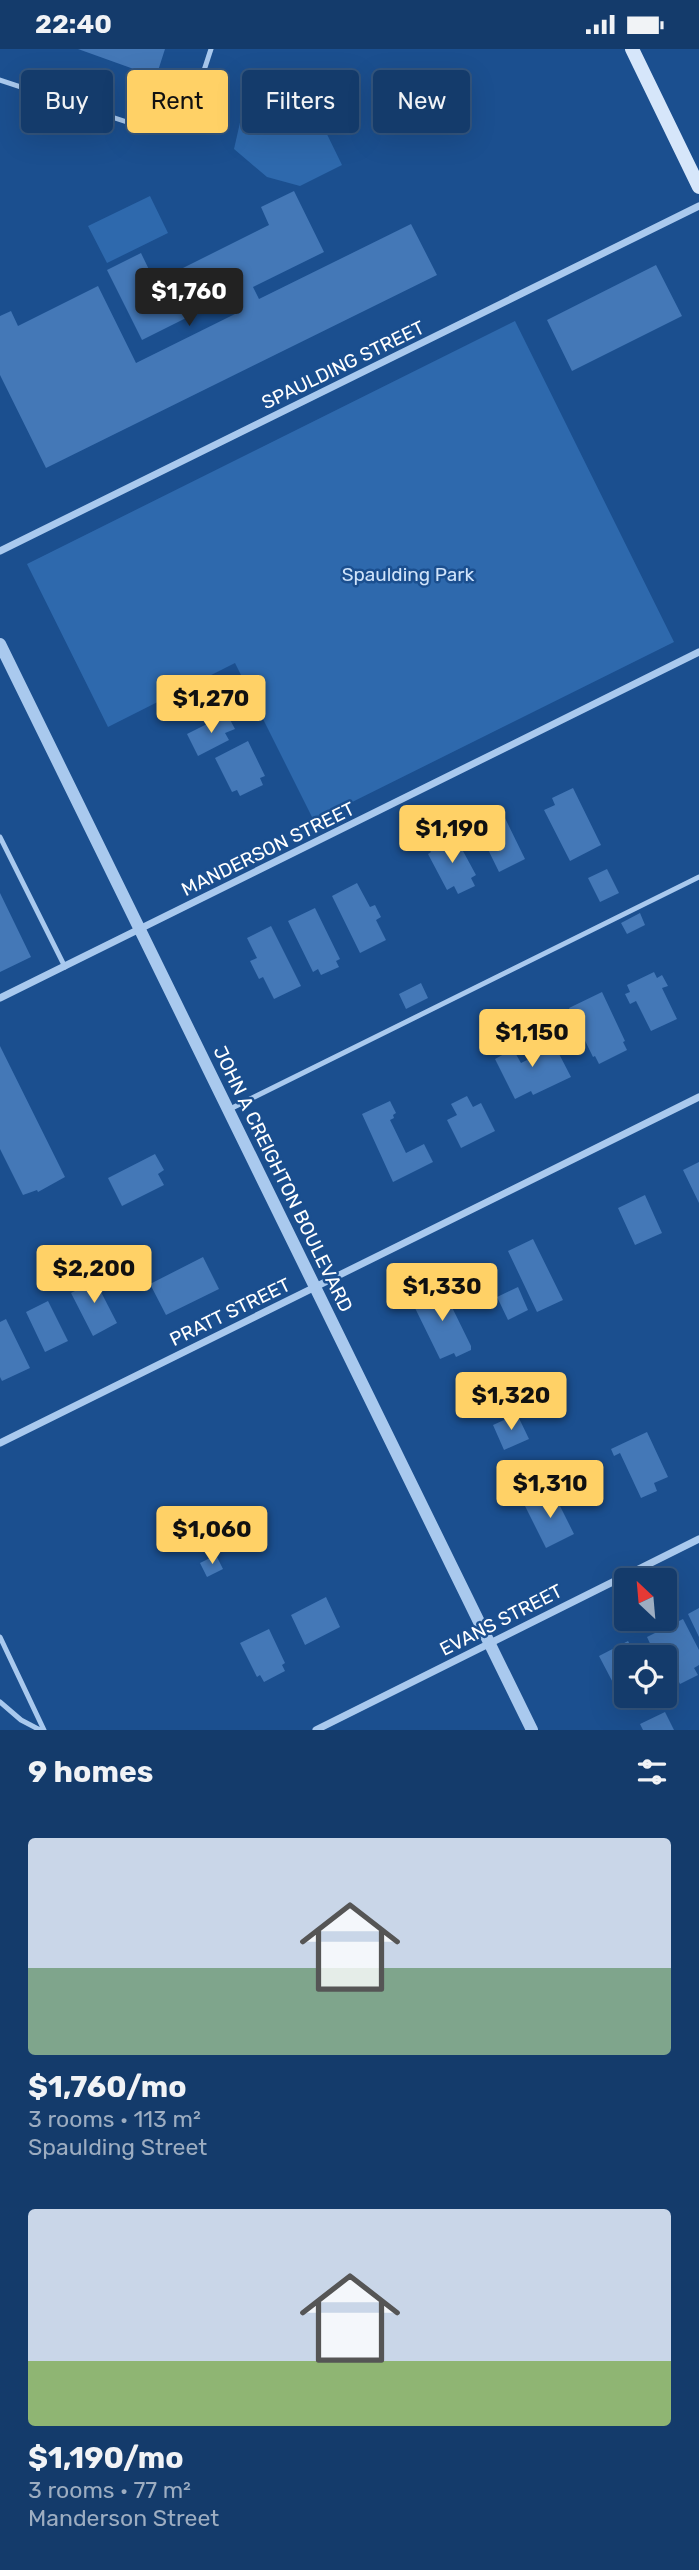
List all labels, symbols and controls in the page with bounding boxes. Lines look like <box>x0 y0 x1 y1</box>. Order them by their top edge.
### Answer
text: 22:40 <box>35 9 112 40</box>
chip: Buy <box>21 70 113 133</box>
chip: Rent <box>127 70 228 133</box>
chip: Filters <box>242 70 359 133</box>
chip: New <box>373 70 470 133</box>
pin: $1,760 <box>132 268 246 328</box>
text: $1,760 <box>151 277 227 305</box>
street label: SPAULDING STREET <box>258 316 428 414</box>
park label: Spaulding Park <box>342 563 475 586</box>
pin: $1,270 <box>154 675 268 735</box>
text: $1,270 <box>173 684 249 712</box>
street label: MANDERSON STREET <box>178 797 358 901</box>
pin: $1,190 <box>395 805 509 865</box>
text: $1,190 <box>415 814 489 842</box>
pin: $1,150 <box>475 1009 589 1069</box>
text: $1,150 <box>495 1018 569 1046</box>
street label: JOHN A CREIGHTON BOULEVARD <box>208 1042 358 1316</box>
pin: $2,200 <box>37 1245 151 1305</box>
text: $2,200 <box>53 1254 135 1282</box>
pin: $1,330 <box>385 1263 499 1323</box>
text: $1,330 <box>402 1272 482 1300</box>
street label: PRATT STREET <box>166 1273 294 1351</box>
pin: $1,320 <box>454 1373 568 1432</box>
text: $1,320 <box>472 1381 550 1409</box>
pin: $1,310 <box>493 1461 607 1520</box>
text: $1,310 <box>512 1469 588 1497</box>
pin: $1,060 <box>155 1507 269 1566</box>
text: $1,060 <box>172 1515 252 1543</box>
north arrow <box>614 1568 677 1631</box>
map controls <box>614 1568 677 1708</box>
street label: EVANS STREET <box>436 1579 566 1661</box>
button: locate <box>614 1645 677 1708</box>
icon: filters <box>633 1753 671 1791</box>
text: 9 homes <box>28 1754 153 1790</box>
icon: home <box>287 1884 413 2010</box>
text: $1,760/mo <box>28 2069 187 2105</box>
text: 3 rooms · 113 m² <box>28 2105 201 2133</box>
text: Spaulding Street <box>28 2133 207 2161</box>
icon: home <box>287 2255 413 2381</box>
text: $1,190/mo <box>28 2440 184 2476</box>
text: 3 rooms · 77 m² <box>28 2476 191 2504</box>
text: Manderson Street <box>28 2504 219 2532</box>

